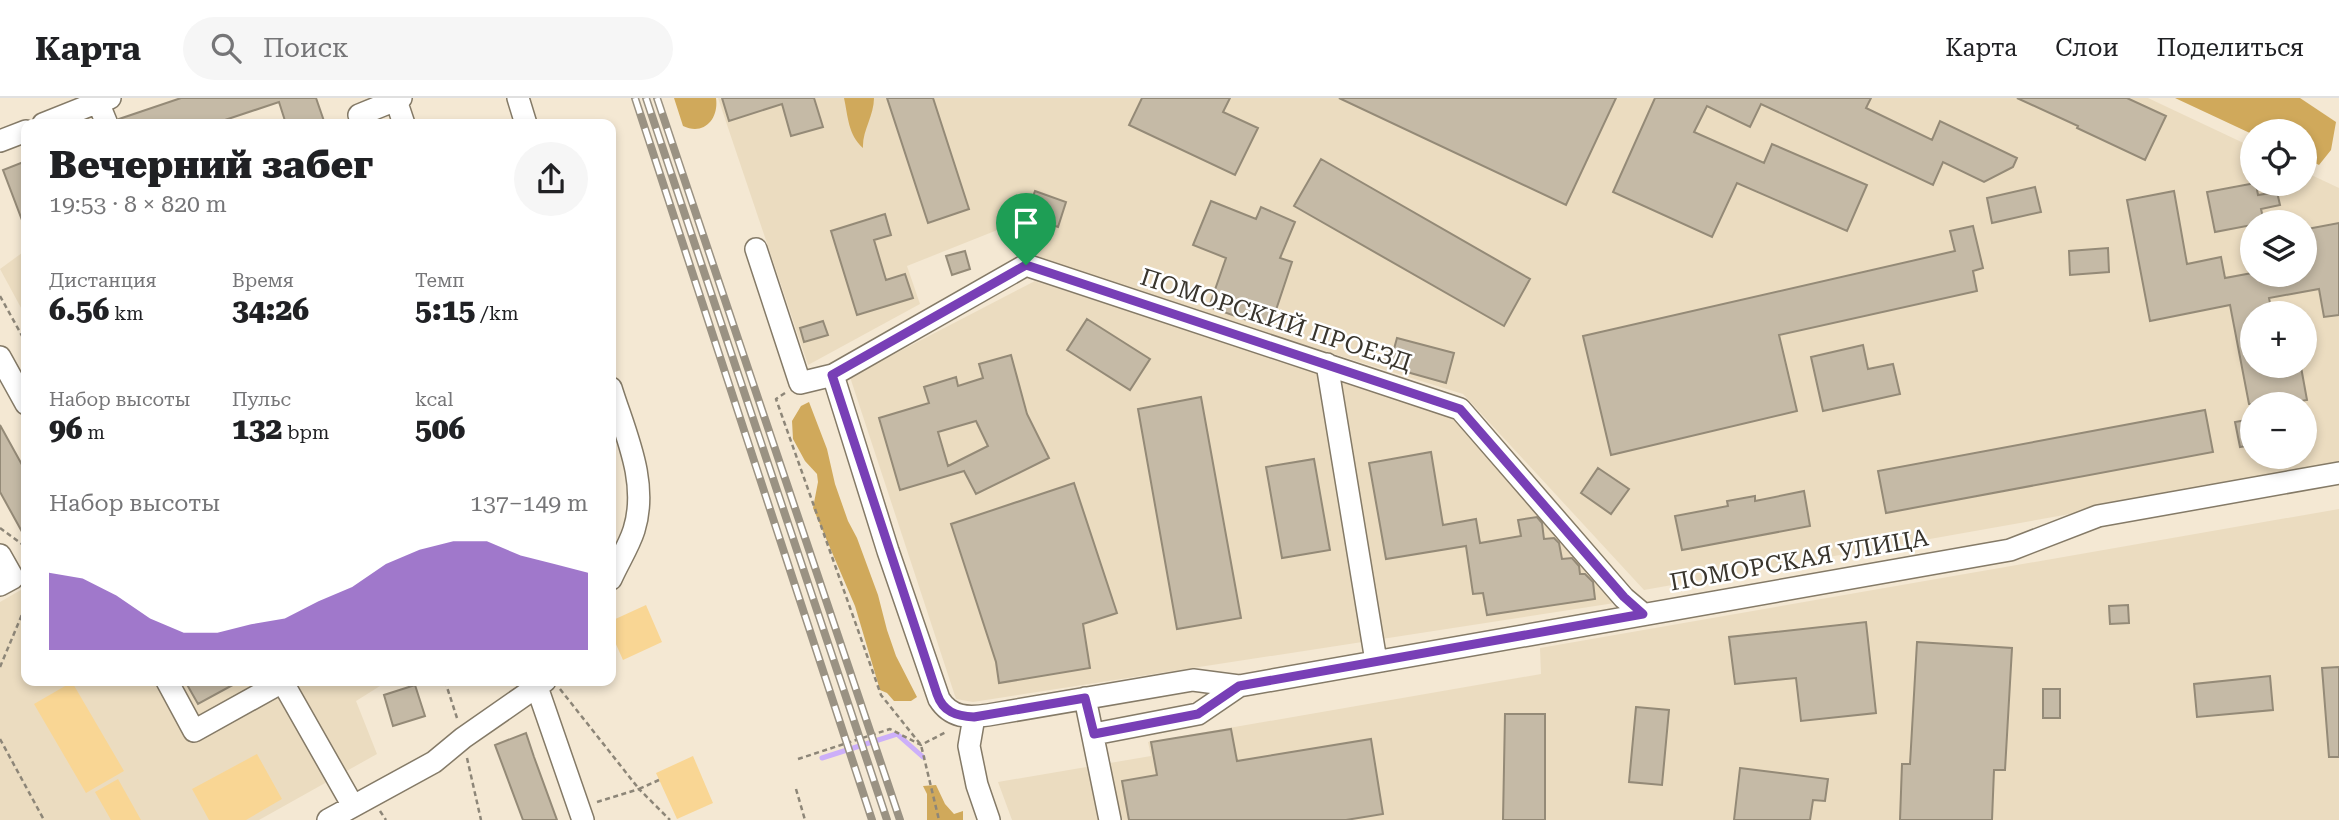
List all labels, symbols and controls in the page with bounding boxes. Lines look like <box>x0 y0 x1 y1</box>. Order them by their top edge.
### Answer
search box <box>183 17 673 80</box>
text: Карта <box>35 29 141 68</box>
icon: search <box>207 29 245 67</box>
text: Поиск <box>263 33 349 63</box>
text: Карта <box>1945 34 2017 62</box>
text: Слои <box>2055 34 2118 62</box>
text: Поделиться <box>2156 34 2304 62</box>
map controls <box>2240 119 2317 469</box>
button: locate <box>2240 119 2317 196</box>
button: share <box>514 142 588 216</box>
text: Вечерний забег <box>49 143 373 187</box>
text: 19:53 · 8 × 820 m <box>49 191 227 218</box>
pin <box>996 193 1056 265</box>
icon: arrive <box>1007 204 1045 242</box>
button: layers <box>2240 210 2317 287</box>
street label: ПОМОРСКИЙ ПРОЕЗД <box>1137 262 1415 377</box>
text: Дистанция <box>49 269 156 292</box>
text: Время <box>232 269 294 292</box>
text: Темп <box>415 269 465 292</box>
text: 6.56 <box>49 292 109 327</box>
text: 34:26 <box>232 292 309 327</box>
text: 5:15 <box>415 292 475 327</box>
button: + <box>2240 301 2317 378</box>
text: km <box>109 302 144 325</box>
text: /km <box>475 302 519 325</box>
text: Набор высоты <box>49 388 190 411</box>
text: Пульс <box>232 388 291 411</box>
text: kcal <box>415 388 453 411</box>
button: − <box>2240 392 2317 469</box>
text: 96 <box>49 411 83 446</box>
text: 132 <box>232 411 282 446</box>
text: 506 <box>415 411 465 446</box>
text: m <box>83 421 105 444</box>
text: bpm <box>282 421 329 444</box>
text: Набор высоты <box>49 490 220 517</box>
text: 137–149 m <box>470 490 588 517</box>
street label: ПОМОРСКАЯ УЛИЦА <box>1667 523 1931 597</box>

